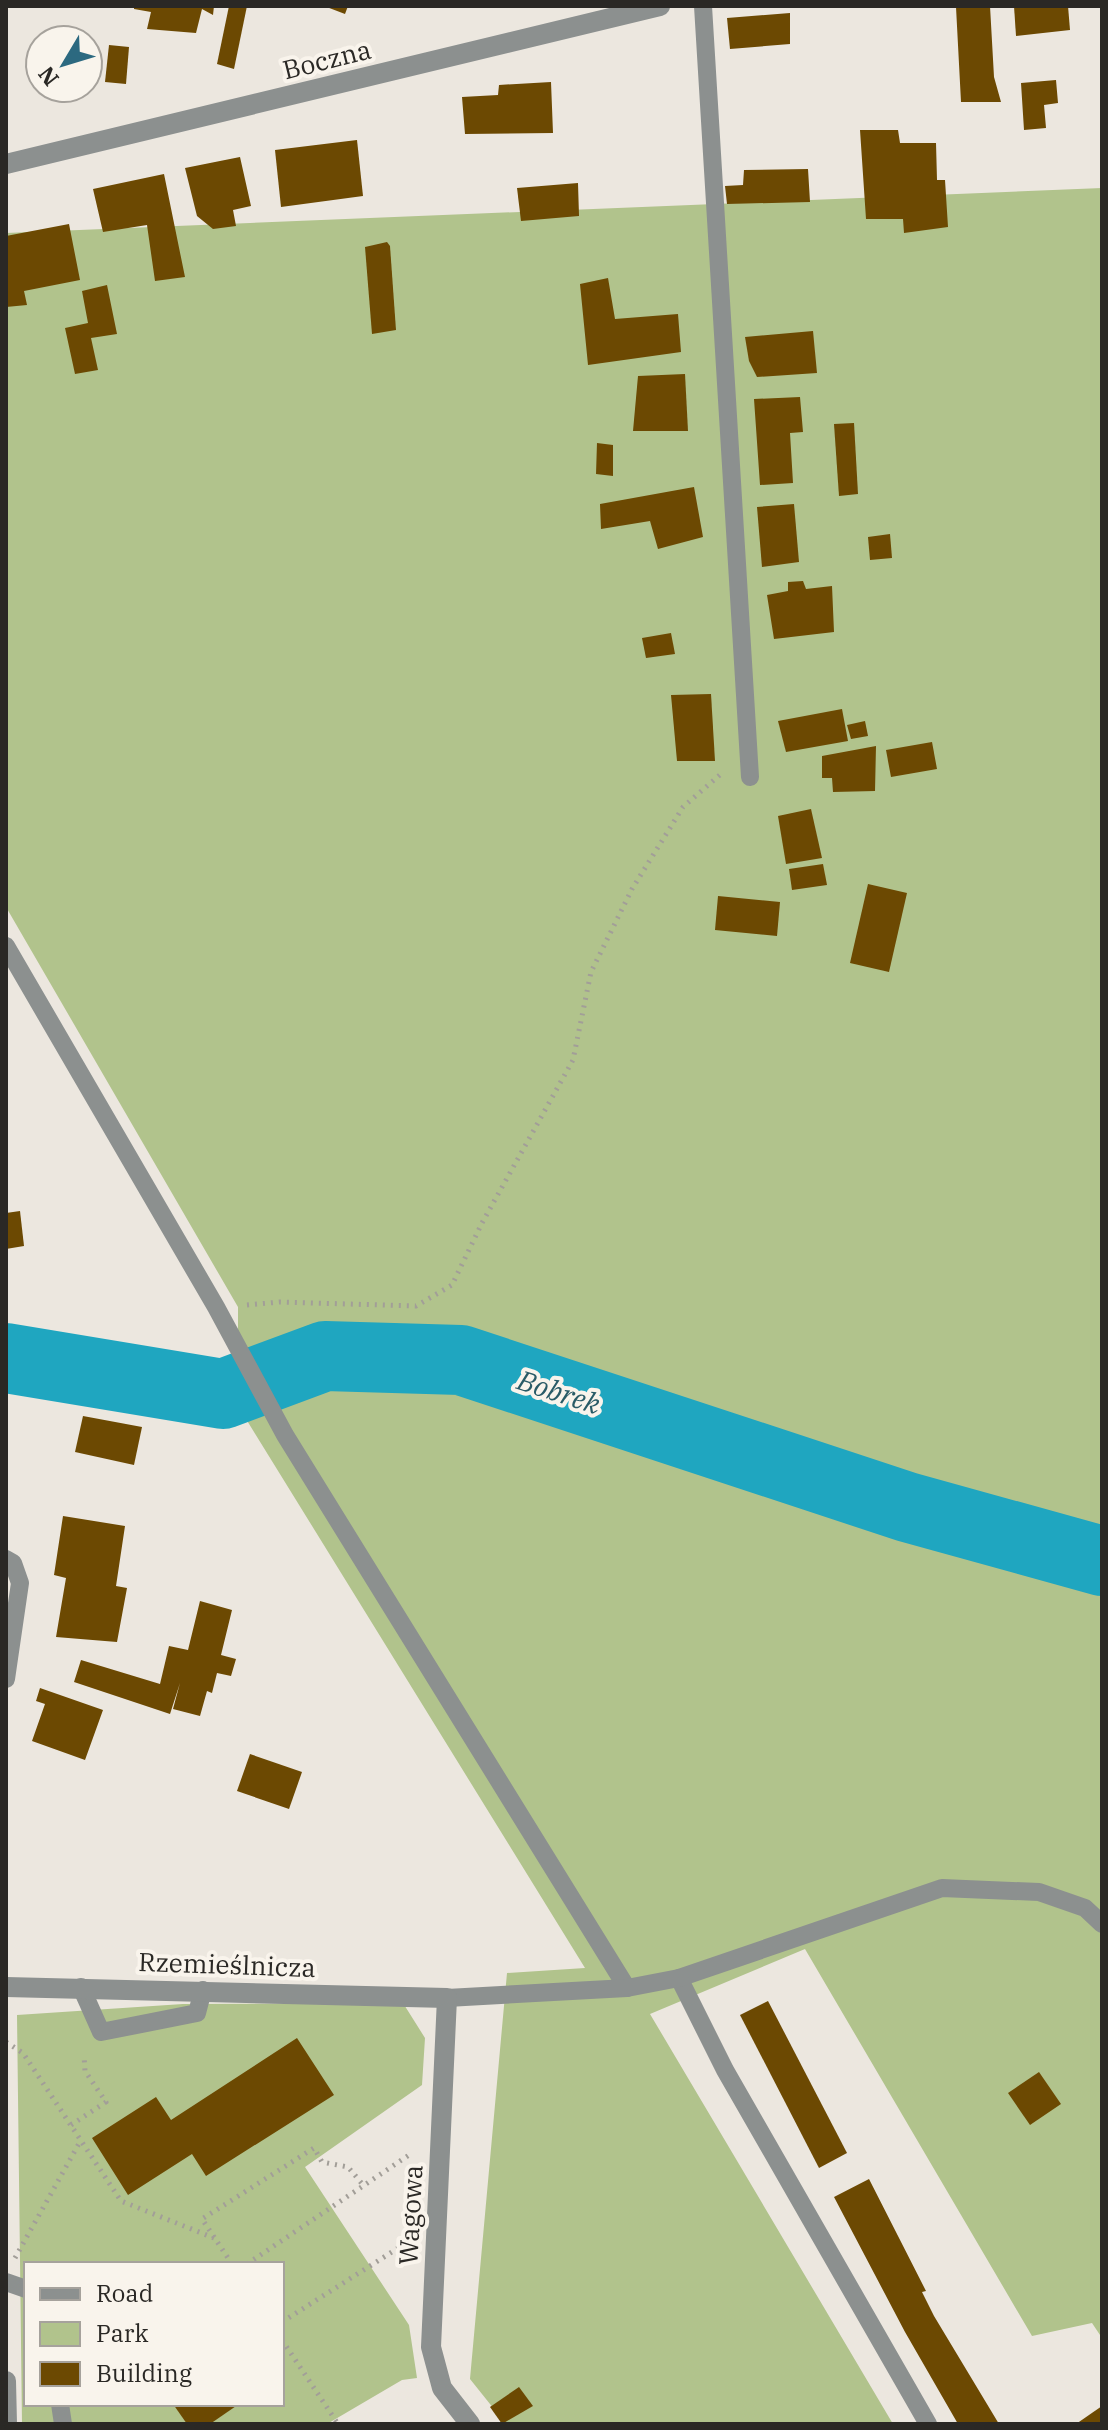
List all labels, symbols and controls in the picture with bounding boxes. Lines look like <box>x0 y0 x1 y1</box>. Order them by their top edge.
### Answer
north arrow <box>24 24 104 104</box>
street label: Boczna <box>279 32 374 86</box>
text: N <box>31 61 65 92</box>
water label: Bobrek <box>512 1361 605 1422</box>
street label: Rzemieślnicza <box>138 1944 316 1984</box>
street label: Wagowa <box>390 2164 430 2266</box>
legend <box>24 2262 284 2406</box>
text: Road <box>96 2277 153 2309</box>
text: Park <box>96 2317 148 2349</box>
text: Building <box>96 2357 192 2389</box>

